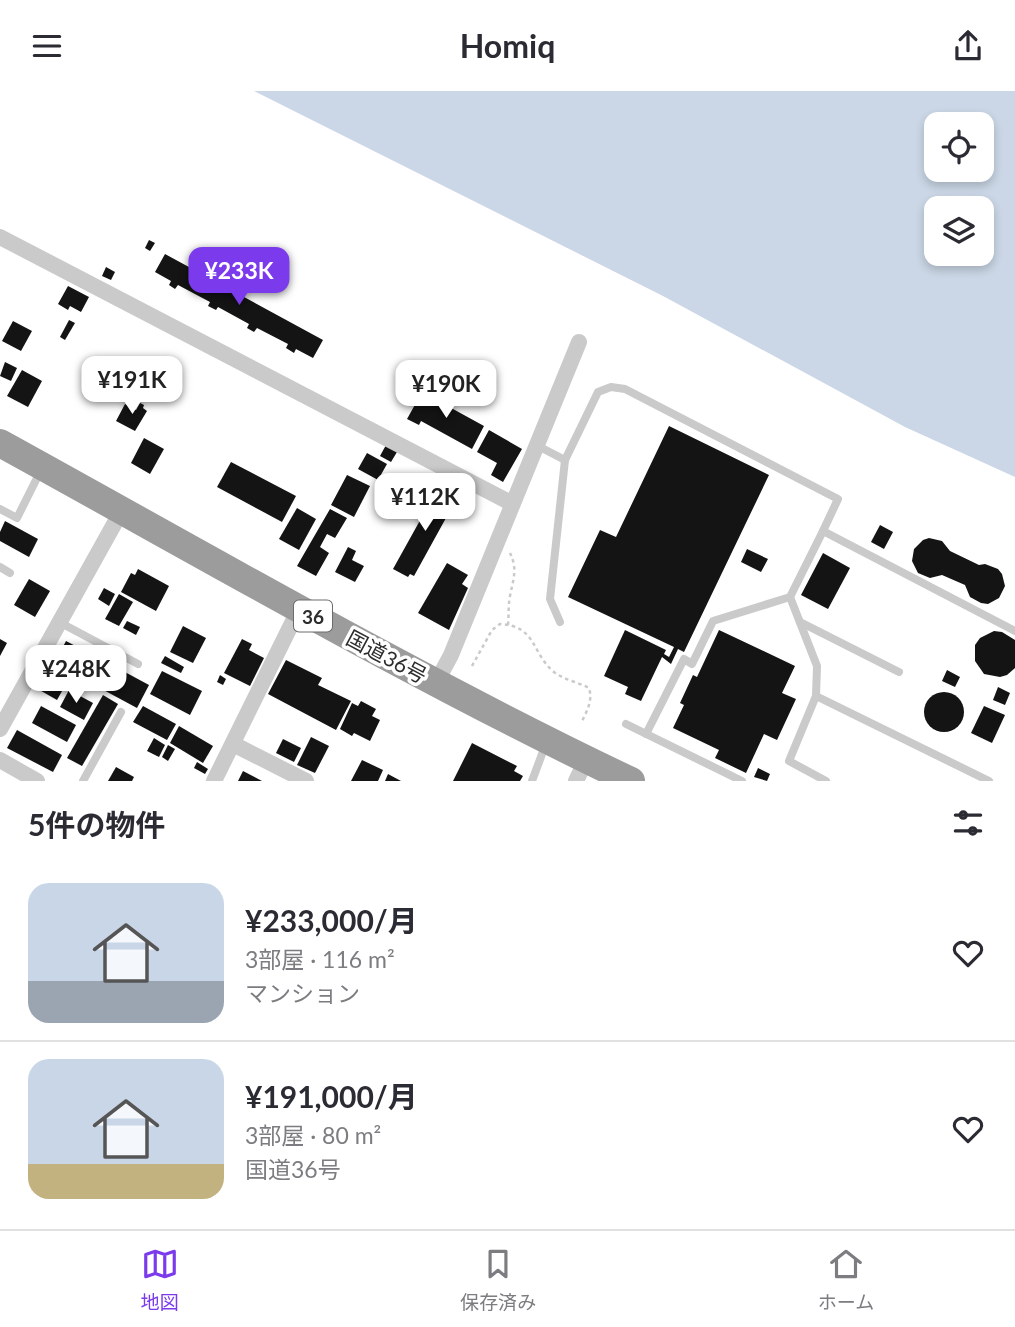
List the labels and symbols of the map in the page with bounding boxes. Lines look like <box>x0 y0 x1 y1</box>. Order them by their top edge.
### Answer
pin: ¥233K <box>190 247 288 307</box>
pin: ¥191K <box>83 357 181 416</box>
pin: ¥190K <box>397 361 495 420</box>
pin: ¥112K <box>376 473 474 533</box>
road number: 36 <box>294 601 332 631</box>
street label: 国道36号 <box>343 624 431 688</box>
pin: ¥248K <box>27 645 125 705</box>

